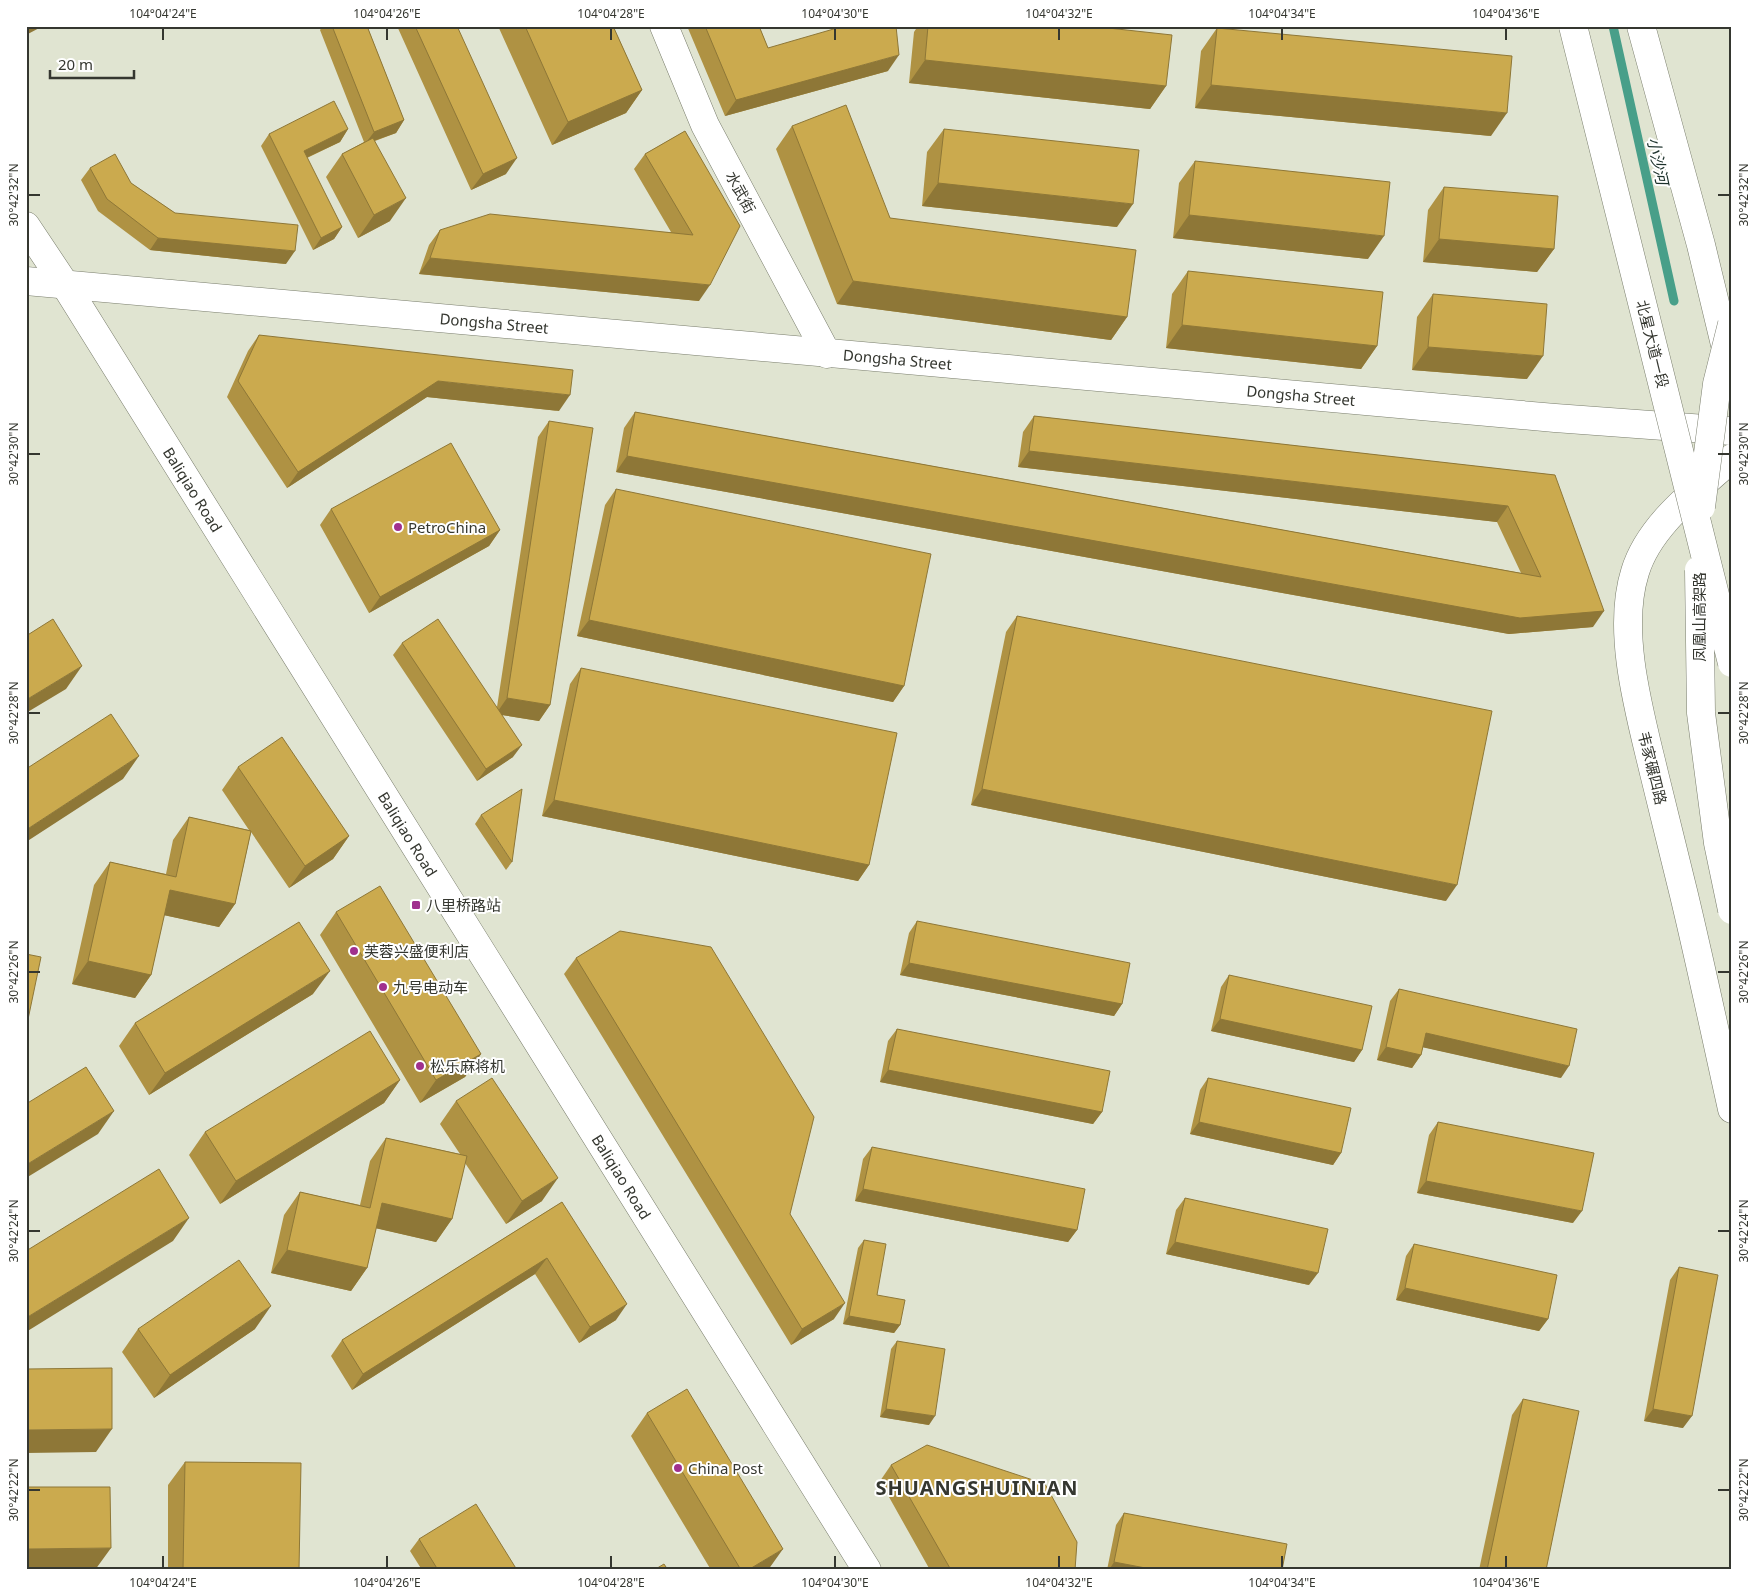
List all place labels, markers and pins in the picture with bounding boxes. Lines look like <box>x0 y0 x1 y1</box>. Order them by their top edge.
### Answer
place label: PetroChina <box>408 517 486 537</box>
marker: PetroChina <box>392 521 404 533</box>
place label: 八里桥路站 <box>426 895 501 915</box>
marker: 八里桥路站 <box>410 899 422 911</box>
place label: 芙蓉兴盛便利店 <box>364 941 469 961</box>
marker: 芙蓉兴盛便利店 <box>348 945 360 957</box>
place label: 九号电动车 <box>393 977 468 997</box>
marker: 九号电动车 <box>377 981 389 993</box>
place label: 松乐麻将机 <box>430 1056 505 1076</box>
marker: 松乐麻将机 <box>414 1060 426 1072</box>
place label: China Post <box>688 1458 764 1478</box>
marker: China Post <box>672 1462 684 1474</box>

